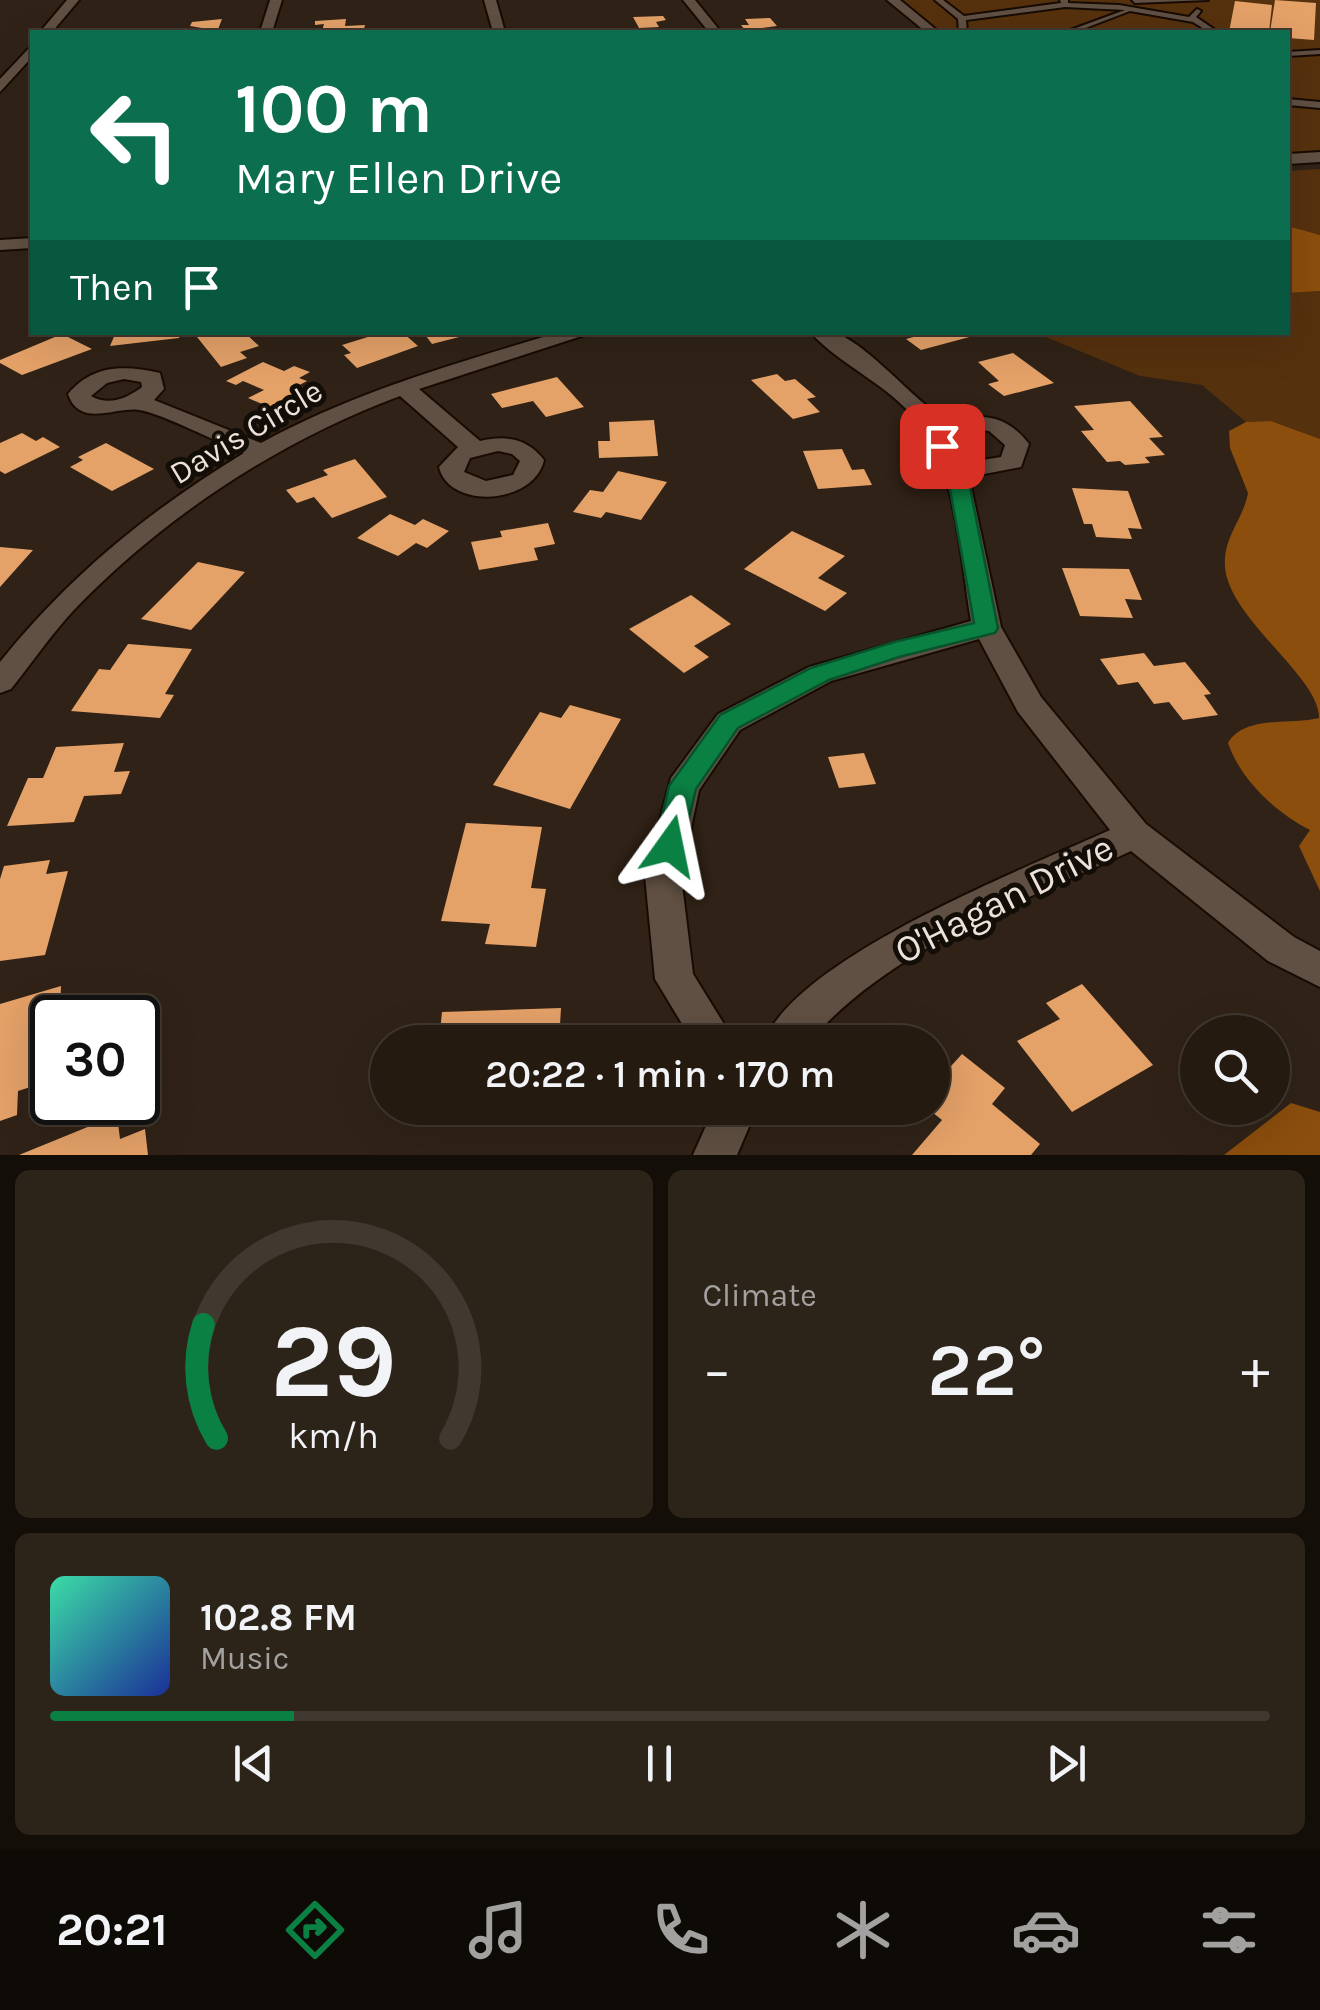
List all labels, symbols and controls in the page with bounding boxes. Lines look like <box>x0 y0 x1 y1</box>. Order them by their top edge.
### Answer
text: 100 m <box>235 68 433 150</box>
icon: left <box>70 70 200 200</box>
text: Mary Ellen Drive <box>235 152 562 204</box>
icon: arrive <box>174 260 229 315</box>
text: Then <box>70 265 154 310</box>
street label: Davis Circle <box>163 372 329 492</box>
pin <box>900 404 985 489</box>
icon: arrive <box>915 419 970 474</box>
position arrow <box>618 794 722 898</box>
street label: O'Hagan Drive <box>887 825 1121 973</box>
speed limit sign: 30 <box>30 995 160 1125</box>
map controls <box>1180 1015 1290 1125</box>
button: search <box>1180 1015 1290 1125</box>
text: 20:22 · 1 min · 170 m <box>485 1052 835 1097</box>
text: Climate <box>703 1277 817 1314</box>
text: 29 <box>271 1301 397 1422</box>
text: 22° <box>927 1326 1045 1414</box>
text: − <box>703 1338 731 1402</box>
text: + <box>1241 1338 1270 1402</box>
text: km/h <box>288 1415 379 1457</box>
text: 102.8 FM <box>200 1595 357 1640</box>
text: Music <box>200 1640 289 1677</box>
icon: previous <box>226 1736 281 1791</box>
icon: pause <box>632 1736 687 1791</box>
icon: next <box>1039 1736 1094 1791</box>
icon: directions <box>280 1895 350 1965</box>
icon: music <box>463 1895 533 1965</box>
icon: phone <box>646 1895 716 1965</box>
icon: climate <box>828 1895 898 1965</box>
icon: car <box>1011 1895 1081 1965</box>
icon: filters <box>1194 1895 1264 1965</box>
text: 20:21 <box>56 1904 167 1956</box>

